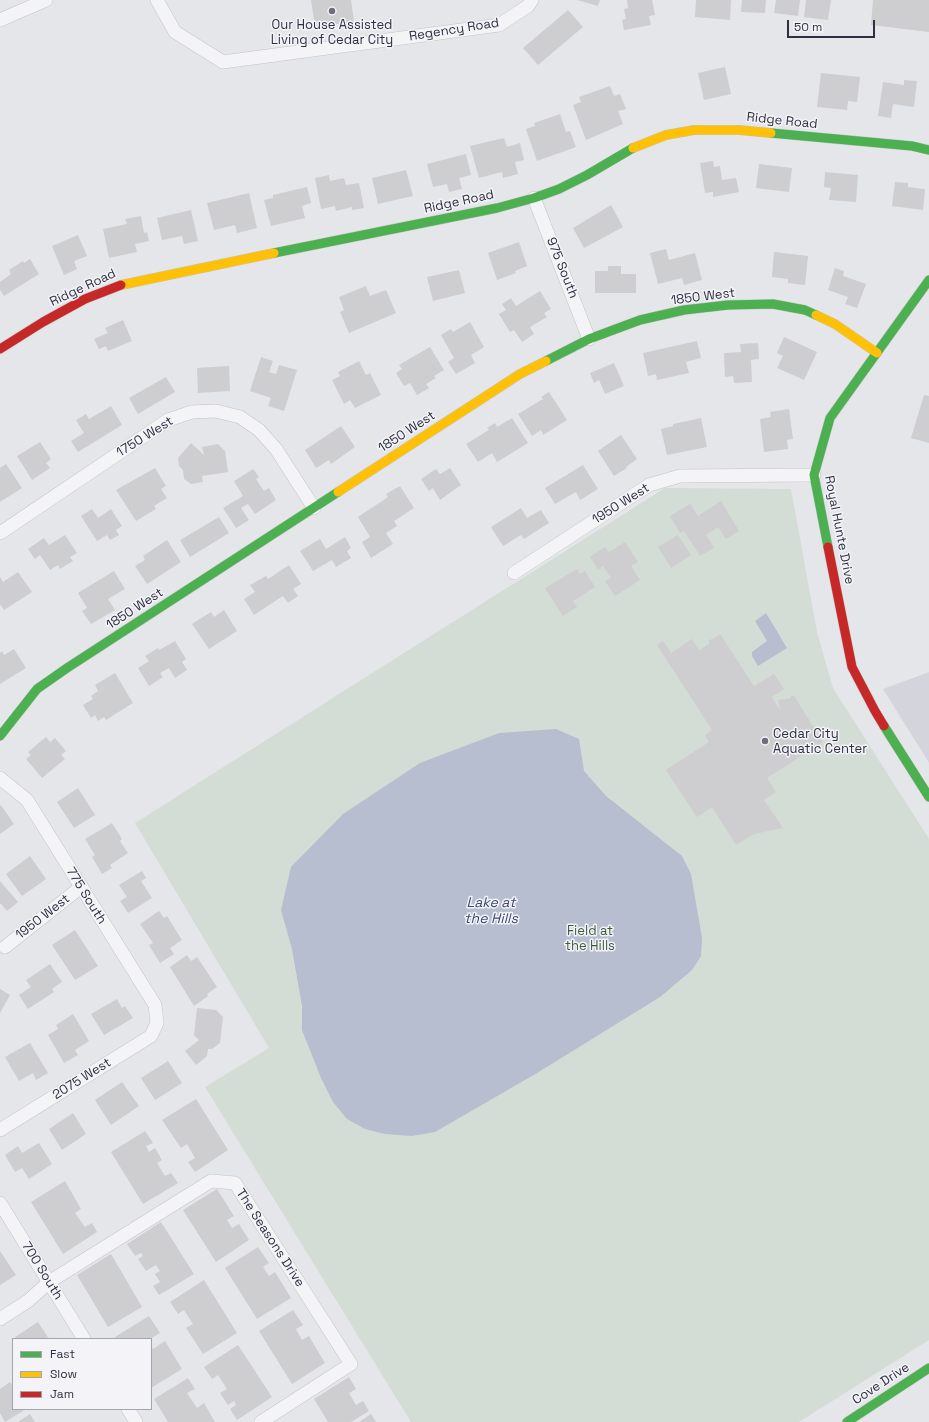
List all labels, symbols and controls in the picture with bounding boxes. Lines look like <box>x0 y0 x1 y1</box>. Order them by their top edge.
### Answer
marker: Our House Assisted Living of Cedar City <box>327 6 337 16</box>
scale bar <box>789 12 877 38</box>
street label: Regency Road <box>408 15 500 45</box>
place label: Our House Assisted Living of Cedar City <box>271 17 393 48</box>
text: 50 m <box>794 19 822 35</box>
street label: Ridge Road <box>746 110 818 132</box>
street label: Ridge Road <box>423 187 495 217</box>
street label: 975 South <box>543 235 581 301</box>
street label: Ridge Road <box>48 266 118 310</box>
street label: 1850 West <box>670 285 736 309</box>
street label: 1850 West <box>376 408 438 456</box>
street label: 1750 West <box>114 413 176 461</box>
street label: Royal Hunte Drive <box>821 474 857 586</box>
street label: 1950 West <box>590 480 652 528</box>
street label: 1850 West <box>104 585 166 633</box>
place label: Cedar City Aquatic Center <box>773 726 867 757</box>
marker: Cedar City Aquatic Center <box>760 736 770 746</box>
street label: 775 South <box>63 865 109 927</box>
street label: 1950 West <box>13 891 73 943</box>
water label: Lake at the Hills <box>464 895 518 928</box>
park label: Field at the Hills <box>565 923 615 954</box>
street label: 2075 West <box>50 1055 114 1103</box>
street label: The Seasons Drive <box>232 1186 308 1290</box>
street label: 700 South <box>18 1239 66 1303</box>
legend <box>12 1338 152 1410</box>
text: Fast <box>50 1346 75 1362</box>
street label: Cove Drive <box>849 1360 913 1408</box>
text: Slow <box>50 1366 77 1382</box>
text: Jam <box>50 1386 74 1402</box>

